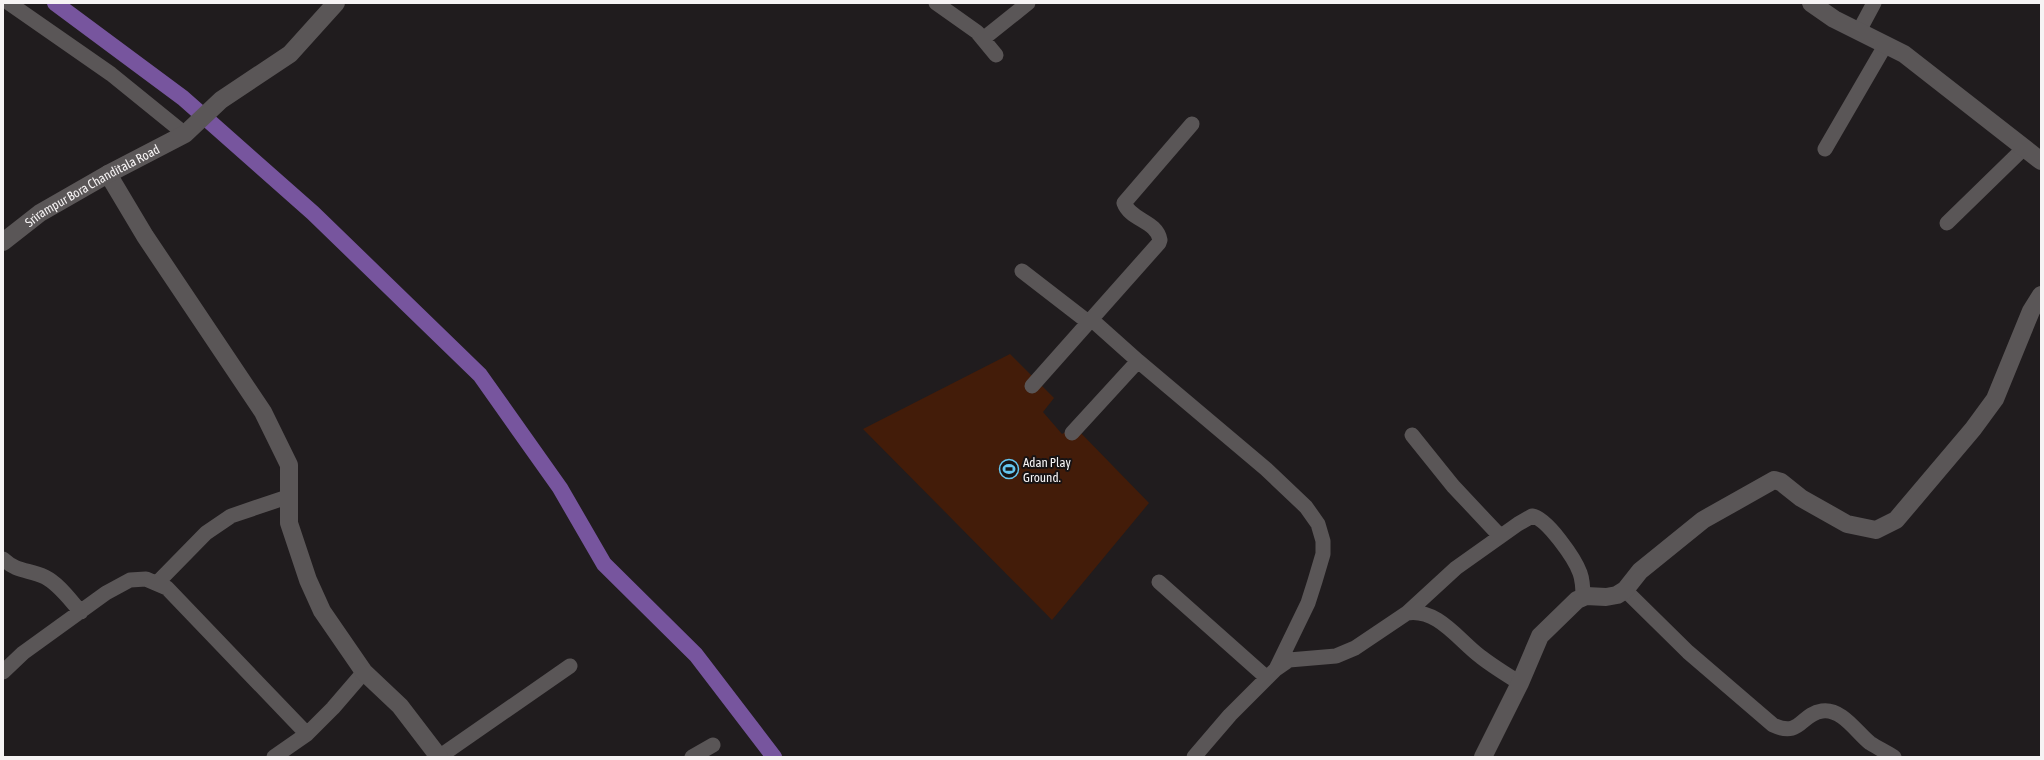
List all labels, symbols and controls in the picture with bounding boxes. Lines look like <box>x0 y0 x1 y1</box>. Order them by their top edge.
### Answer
street label: Srirampur Bora Chanditala Road <box>22 141 162 230</box>
place label: Adan Play Ground. <box>1023 455 1072 485</box>
sports icon: Adan Play Ground. <box>998 458 1020 480</box>

